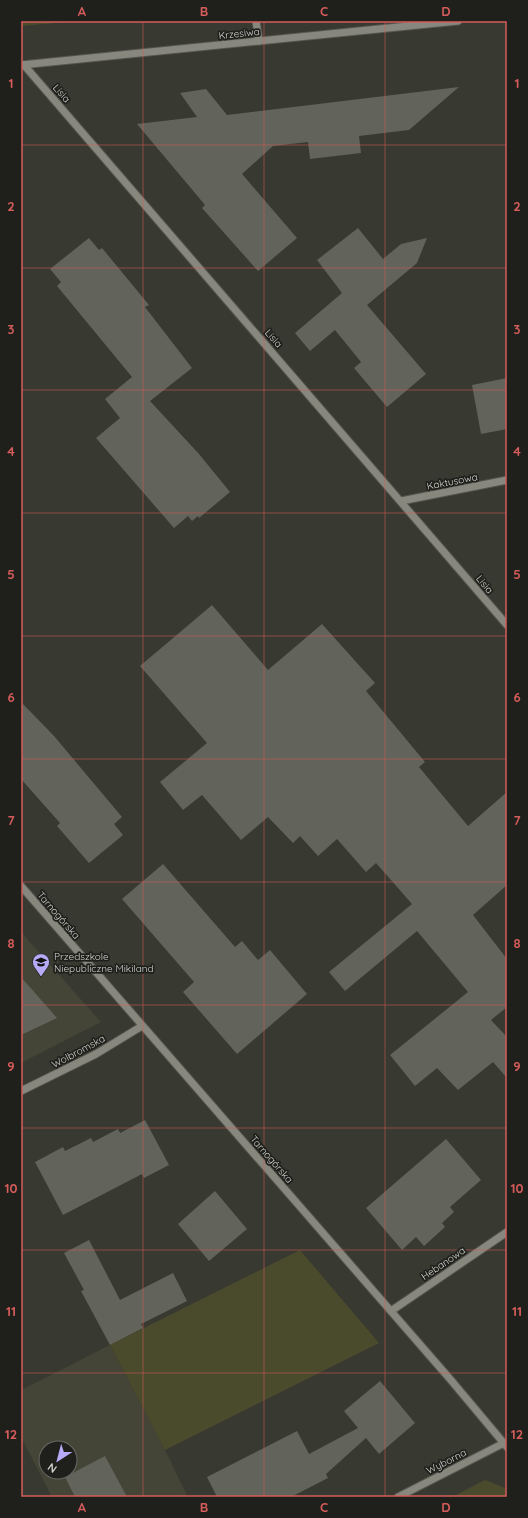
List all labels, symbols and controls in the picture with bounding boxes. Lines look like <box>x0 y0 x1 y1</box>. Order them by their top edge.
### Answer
text: A <box>78 3 87 19</box>
text: B <box>200 3 208 19</box>
text: C <box>320 3 328 19</box>
text: D <box>441 3 451 19</box>
street label: Krzesiwa <box>218 25 260 42</box>
text: 1 <box>8 75 14 91</box>
text: 1 <box>514 75 520 91</box>
street label: Lisia <box>50 81 73 105</box>
text: 2 <box>7 198 15 214</box>
text: 2 <box>513 198 521 214</box>
text: 3 <box>8 321 15 337</box>
text: 3 <box>514 321 521 337</box>
street label: Lisia <box>262 326 285 350</box>
text: 4 <box>7 443 15 459</box>
text: 4 <box>513 443 521 459</box>
street label: Kaktusowa <box>426 470 479 493</box>
text: 5 <box>7 566 15 582</box>
text: 5 <box>513 566 521 582</box>
street label: Lisia <box>473 572 496 596</box>
text: 6 <box>7 689 15 705</box>
text: 6 <box>513 689 521 705</box>
text: 7 <box>7 812 15 828</box>
text: 7 <box>513 812 521 828</box>
street label: Tarnogórska <box>34 889 83 942</box>
text: 8 <box>7 935 15 951</box>
text: 8 <box>513 935 521 951</box>
place label: Przedszkole Niepubliczne Mikiland <box>54 950 154 975</box>
school or university icon: Przedszkole Niepubliczne Mikiland <box>31 952 51 977</box>
street label: Wolbromska <box>49 1032 107 1071</box>
text: 9 <box>7 1058 15 1074</box>
text: 9 <box>513 1058 521 1074</box>
street label: Tarnogórska <box>247 1133 296 1186</box>
text: 10 <box>4 1180 18 1196</box>
text: 10 <box>510 1180 524 1196</box>
street label: Hebanowa <box>419 1244 468 1283</box>
text: 11 <box>6 1303 16 1319</box>
text: 11 <box>512 1303 522 1319</box>
text: 12 <box>5 1426 17 1442</box>
text: 12 <box>511 1426 523 1442</box>
north arrow <box>38 1440 78 1480</box>
street label: Wyborna <box>424 1446 468 1477</box>
text: N <box>45 1460 60 1476</box>
text: A <box>78 1499 87 1515</box>
text: B <box>200 1499 208 1515</box>
text: C <box>320 1499 328 1515</box>
text: D <box>441 1499 451 1515</box>

